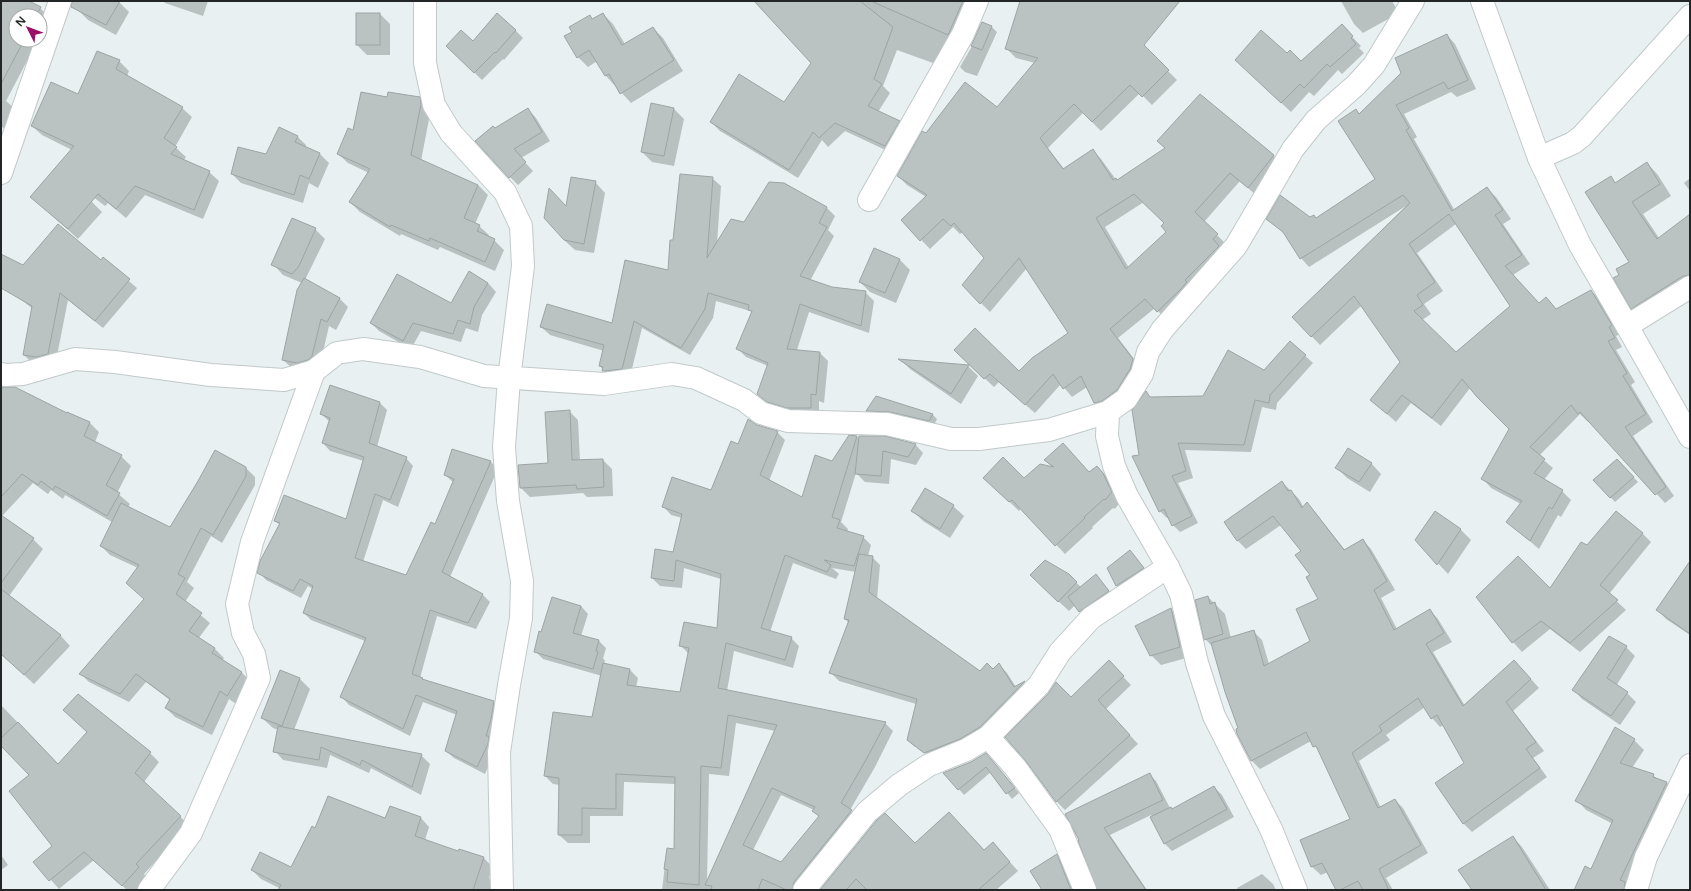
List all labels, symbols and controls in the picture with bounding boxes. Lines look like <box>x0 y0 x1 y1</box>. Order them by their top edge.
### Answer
north arrow <box>8 8 48 48</box>
text: N <box>13 14 29 29</box>

